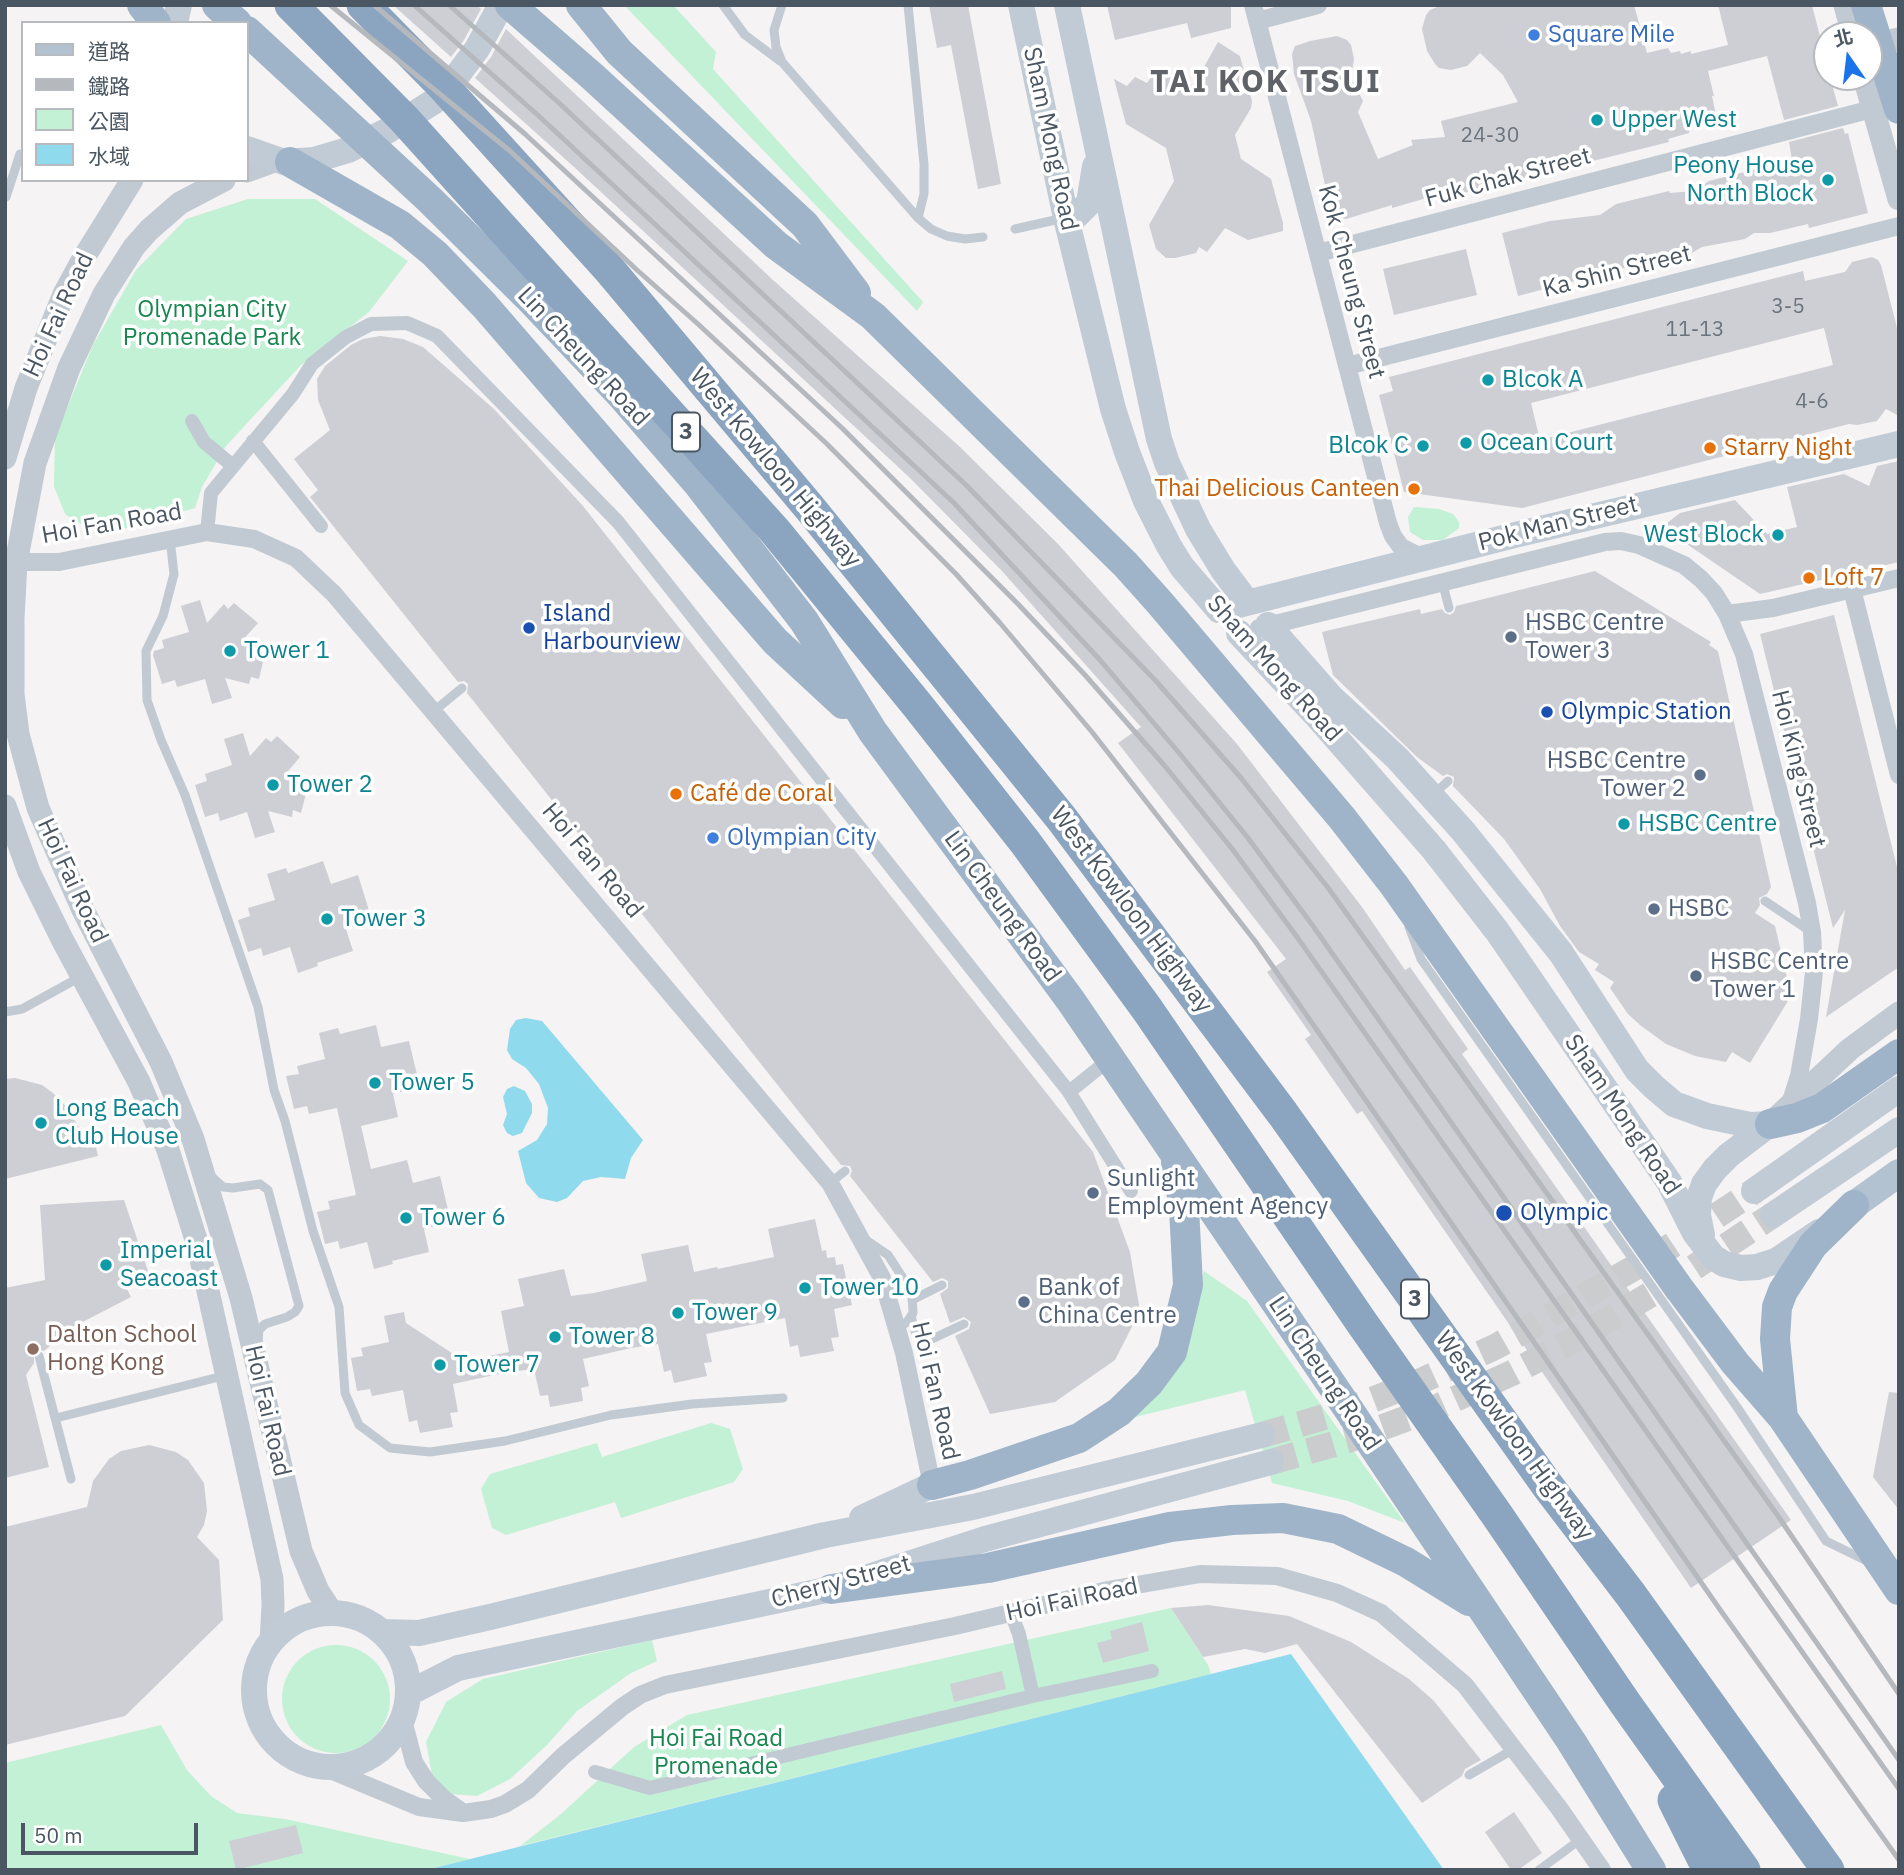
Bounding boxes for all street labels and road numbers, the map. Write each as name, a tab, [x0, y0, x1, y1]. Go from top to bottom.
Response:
street label: Sham Mong Road	[1016, 45, 1084, 233]
street label: Fuk Chak Street	[1422, 142, 1594, 214]
street label: Kok Cheung Street	[1311, 182, 1391, 382]
street label: Ka Shin Street	[1540, 240, 1694, 304]
street label: Hoi Fai Road	[18, 248, 100, 382]
street label: Lin Cheung Road	[511, 281, 655, 433]
street label: West Kowloon Highway	[683, 363, 867, 573]
road number: 3	[672, 412, 700, 452]
street label: Pok Man Street	[1475, 490, 1641, 558]
street label: Hoi Fan Road	[40, 498, 184, 550]
street label: Sham Mong Road	[1201, 590, 1347, 748]
street label: Hoi King Street	[1765, 687, 1831, 851]
street label: Hoi Fan Road	[535, 797, 649, 925]
street label: West Kowloon Highway	[1044, 801, 1218, 1019]
street label: Hoi Fai Road	[31, 814, 113, 948]
street label: Lin Cheung Road	[938, 826, 1066, 988]
street label: Sham Mong Road	[1558, 1029, 1686, 1201]
road number: 3	[1401, 1280, 1429, 1318]
street label: Lin Cheung Road	[1262, 1291, 1386, 1457]
street label: Hoi Fan Road	[905, 1319, 965, 1463]
street label: West Kowloon Highway	[1429, 1326, 1599, 1546]
street label: Hoi Fai Road	[238, 1342, 296, 1480]
street label: Cherry Street	[768, 1550, 914, 1614]
street label: Hoi Fai Road	[1003, 1572, 1141, 1628]

